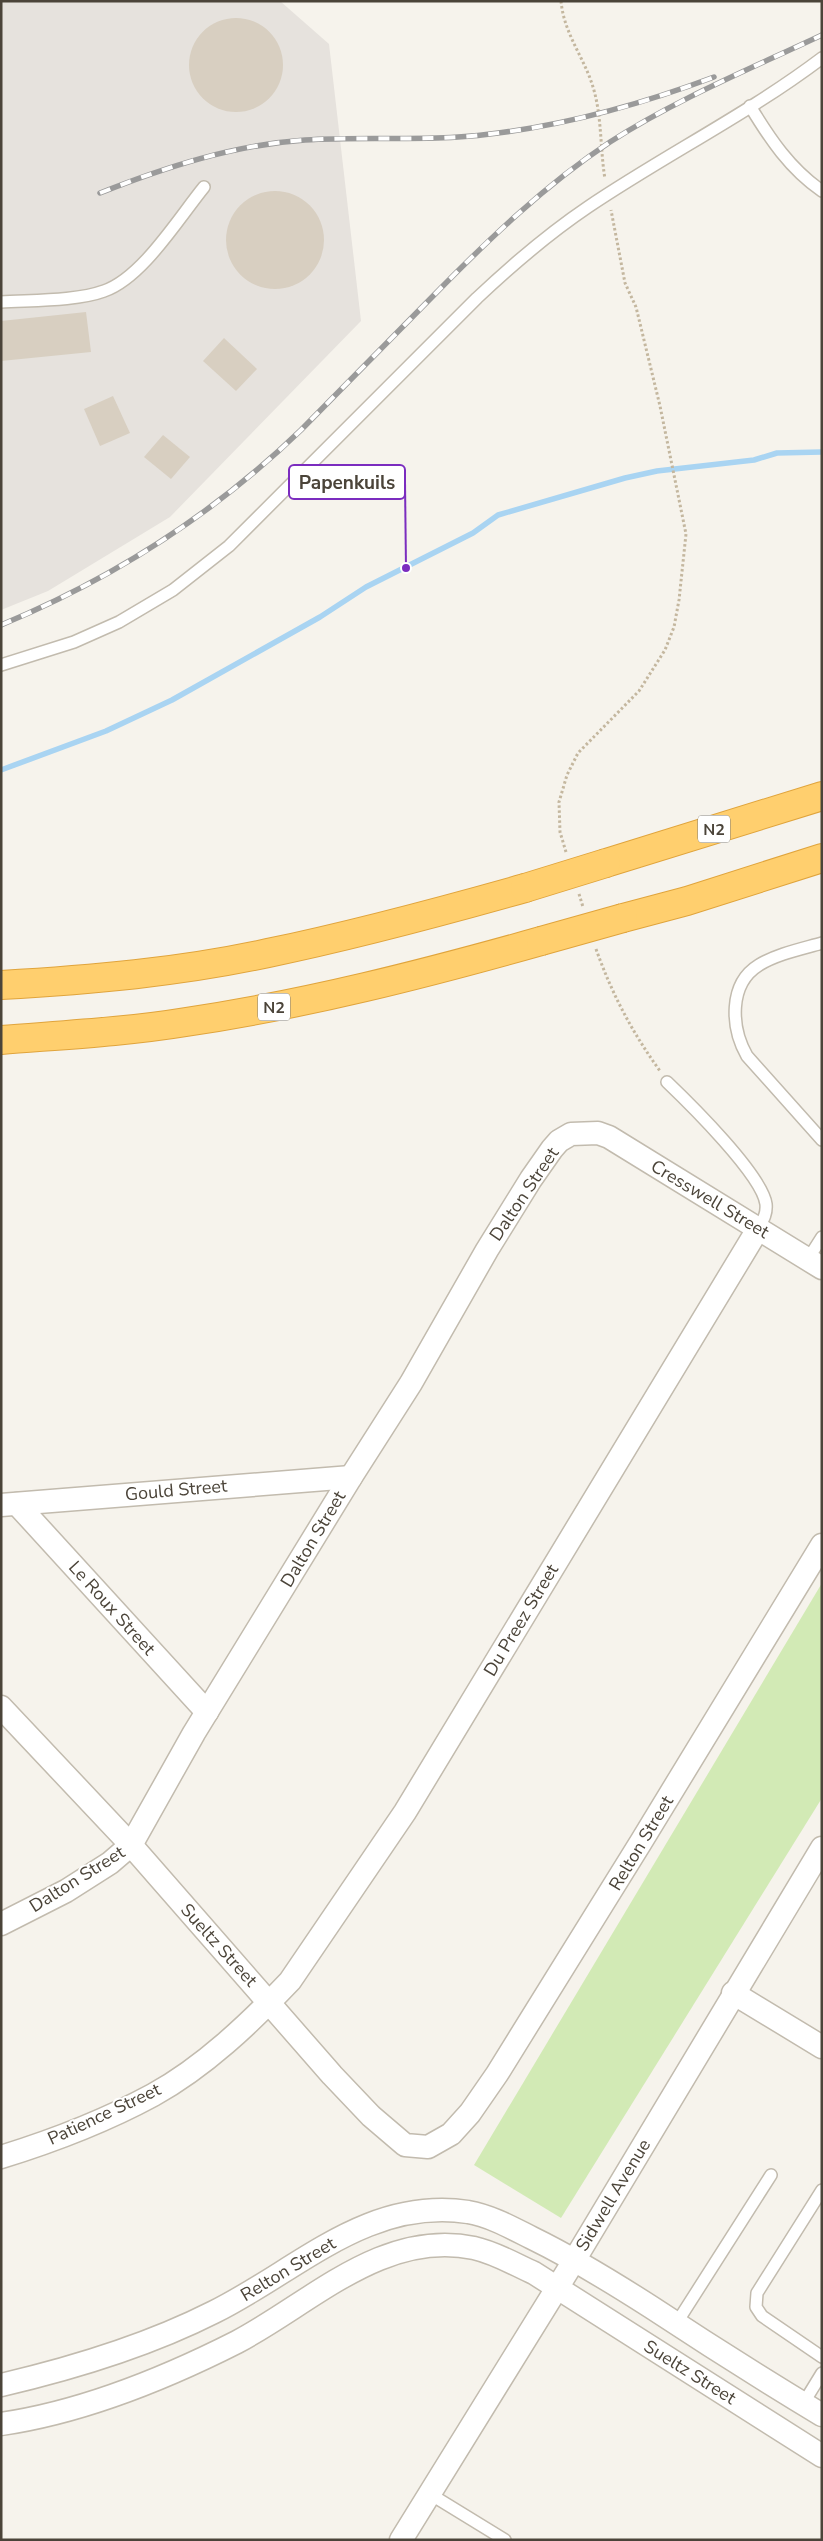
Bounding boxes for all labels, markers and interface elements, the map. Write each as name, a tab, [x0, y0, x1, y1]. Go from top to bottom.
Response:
callout: Papenkuils	[289, 465, 405, 499]
text: Papenkuils	[299, 470, 395, 496]
road number: N2	[698, 816, 730, 842]
road number: N2	[258, 994, 290, 1020]
street label: Dalton Street	[484, 1142, 565, 1246]
street label: Cresswell Street	[646, 1154, 774, 1244]
street label: Gould Street	[124, 1474, 229, 1506]
street label: Dalton Street	[275, 1486, 352, 1592]
street label: Le Roux Street	[63, 1556, 161, 1661]
street label: Du Preez Street	[478, 1559, 564, 1681]
street label: Relton Street	[603, 1790, 679, 1895]
street label: Dalton Street	[25, 1840, 130, 1918]
street label: Sueltz Street	[175, 1898, 263, 1992]
street label: Patience Street	[44, 2077, 165, 2151]
street label: Sidwell Avenue	[570, 2134, 656, 2256]
street label: Relton Street	[236, 2231, 341, 2307]
street label: Sueltz Street	[639, 2334, 741, 2410]

